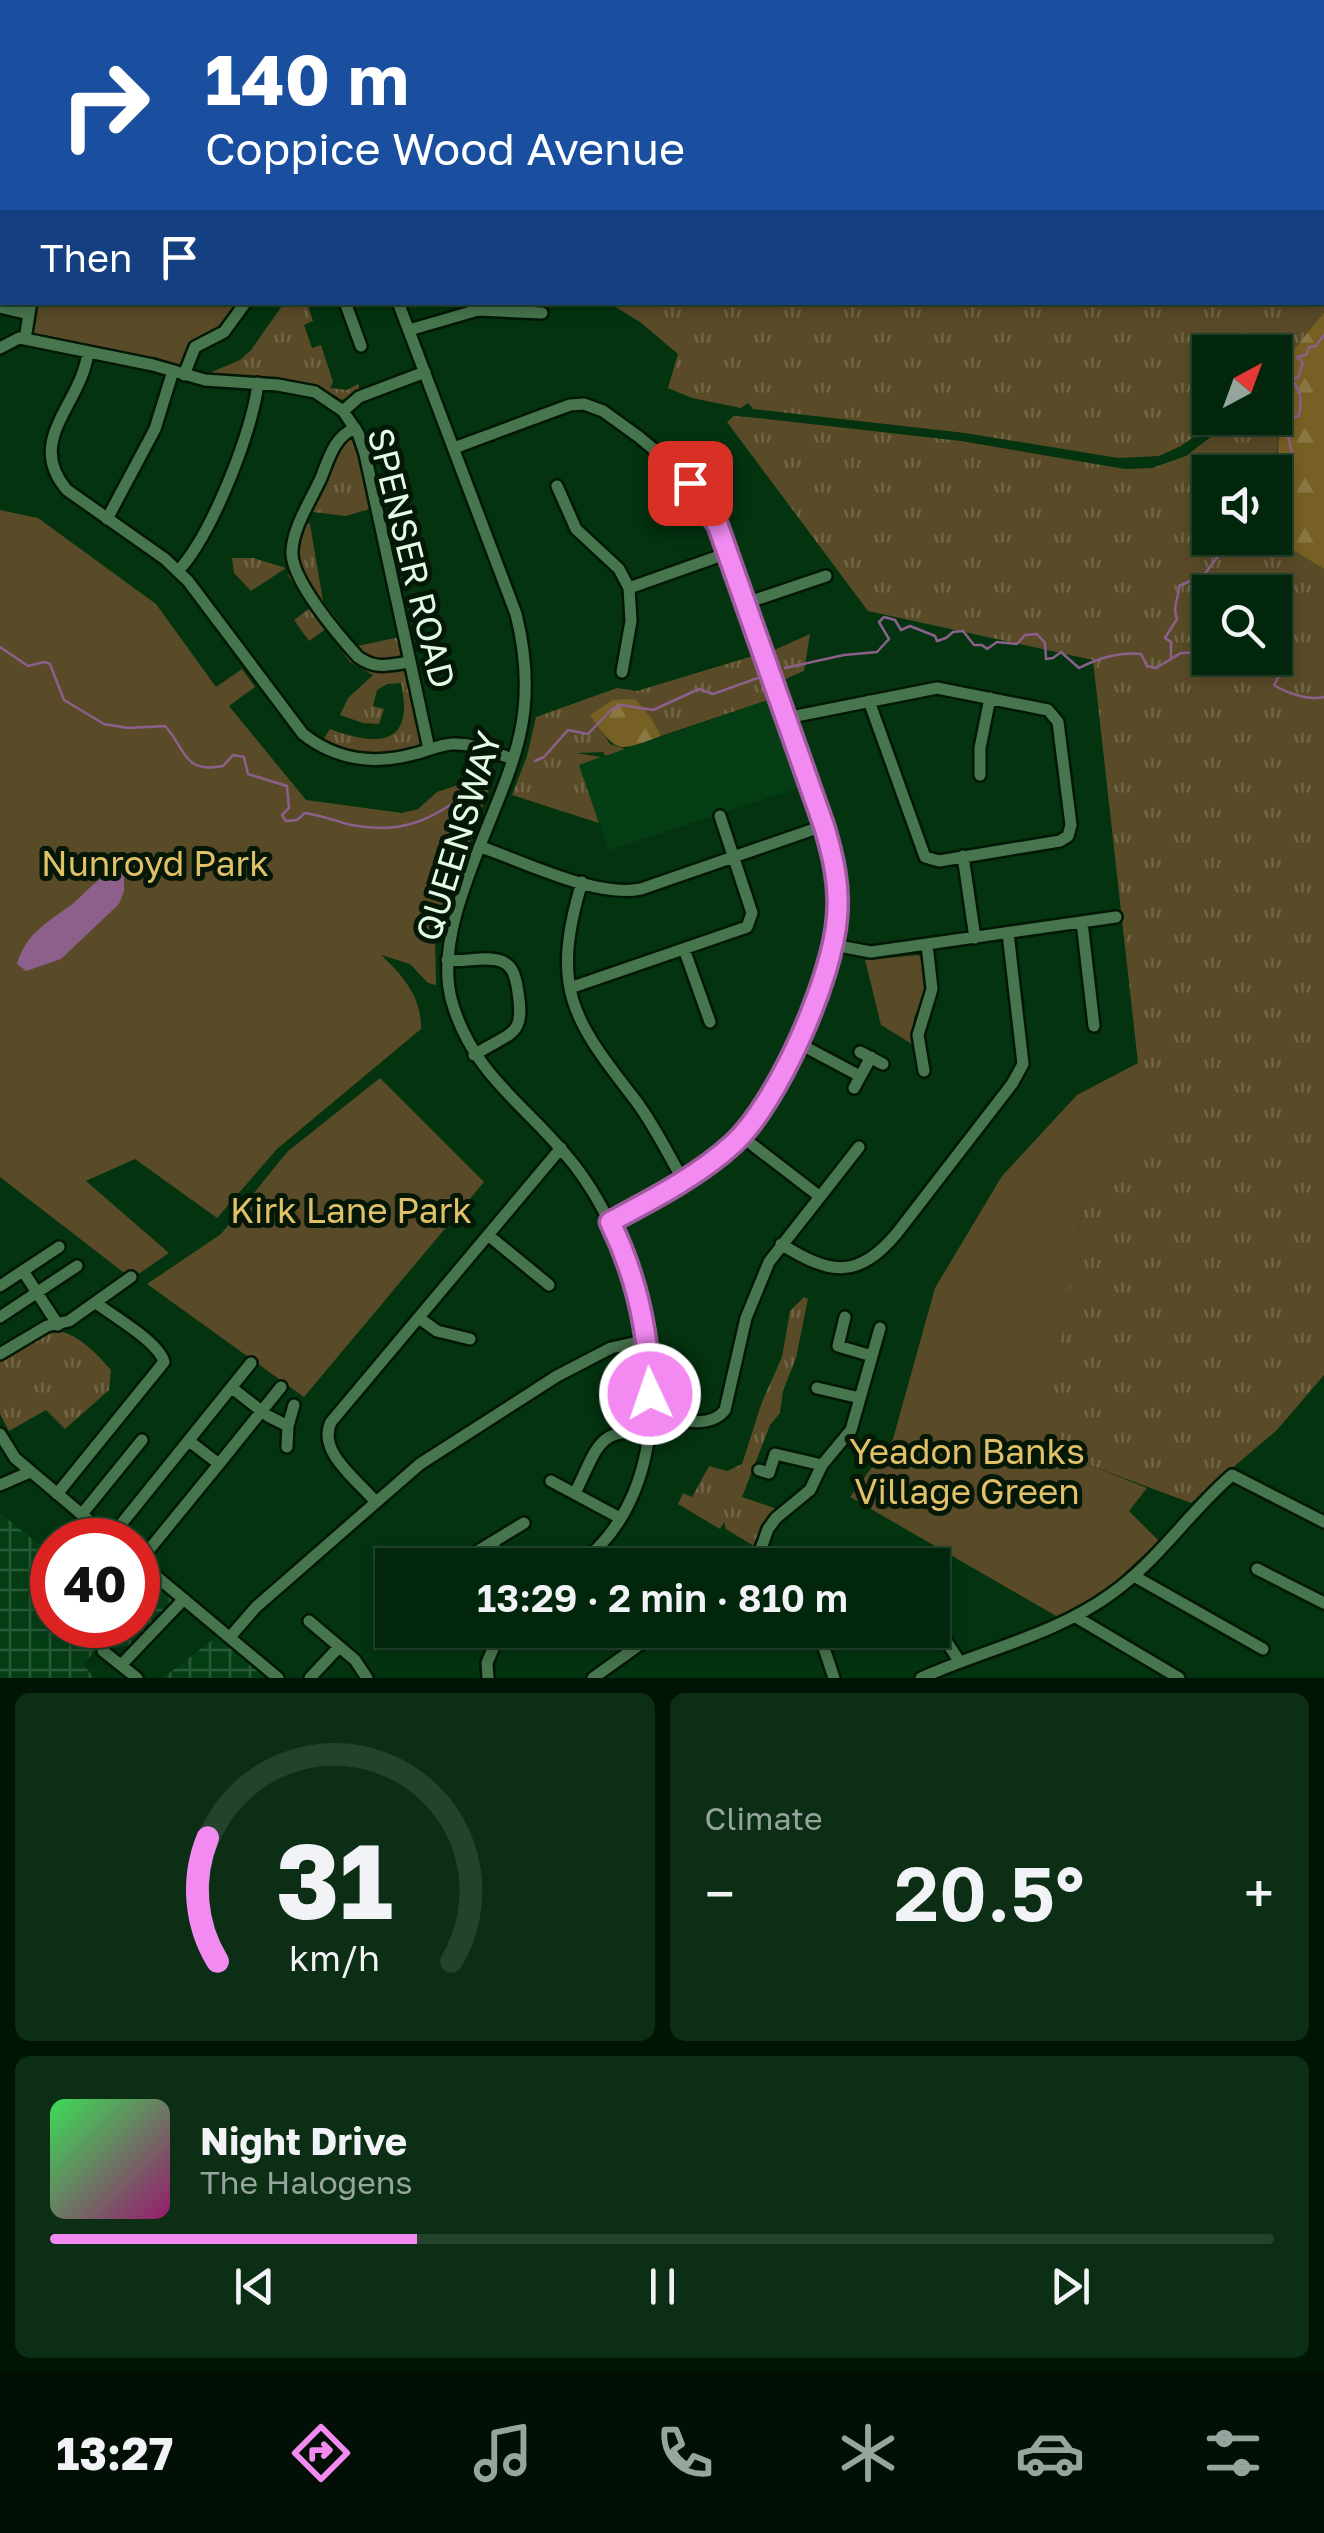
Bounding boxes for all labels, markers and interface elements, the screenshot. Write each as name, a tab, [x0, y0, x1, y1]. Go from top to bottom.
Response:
text: 140 m	[205, 36, 409, 120]
icon: right	[40, 40, 170, 170]
text: Coppice Wood Avenue	[205, 121, 685, 175]
icon: arrive	[152, 230, 207, 285]
text: Then	[40, 235, 132, 280]
north arrow	[1192, 335, 1292, 435]
map controls	[1192, 335, 1292, 675]
street label: SPENSER ROAD	[359, 424, 465, 692]
pin	[648, 441, 733, 526]
button: sound	[1192, 455, 1292, 555]
icon: arrive	[663, 456, 718, 511]
button: search	[1192, 575, 1292, 675]
street label: QUEENSWAY	[406, 726, 510, 946]
park label: Nunroyd Park	[41, 842, 269, 884]
park label: Kirk Lane Park	[230, 1189, 472, 1231]
position arrow	[598, 1342, 702, 1446]
park label: Yeadon Banks Village Green	[849, 1430, 1085, 1512]
speed limit sign: 40	[30, 1518, 160, 1648]
text: 13:29 · 2 min · 810 m	[477, 1575, 848, 1620]
text: Climate	[705, 1799, 823, 1837]
text: 31	[276, 1817, 393, 1942]
text: 20.5°	[894, 1847, 1084, 1938]
text: −	[705, 1860, 735, 1926]
text: +	[1244, 1860, 1274, 1926]
text: km/h	[289, 1936, 380, 1979]
text: Night Drive	[200, 2118, 407, 2163]
text: The Halogens	[200, 2163, 412, 2201]
icon: previous	[227, 2259, 282, 2314]
icon: pause	[635, 2259, 690, 2314]
icon: next	[1043, 2259, 1098, 2314]
icon: directions	[286, 2418, 356, 2488]
icon: music	[468, 2418, 538, 2488]
icon: phone	[650, 2418, 720, 2488]
icon: climate	[833, 2418, 903, 2488]
icon: car	[1015, 2418, 1085, 2488]
icon: filters	[1198, 2418, 1268, 2488]
text: 13:27	[56, 2426, 173, 2480]

